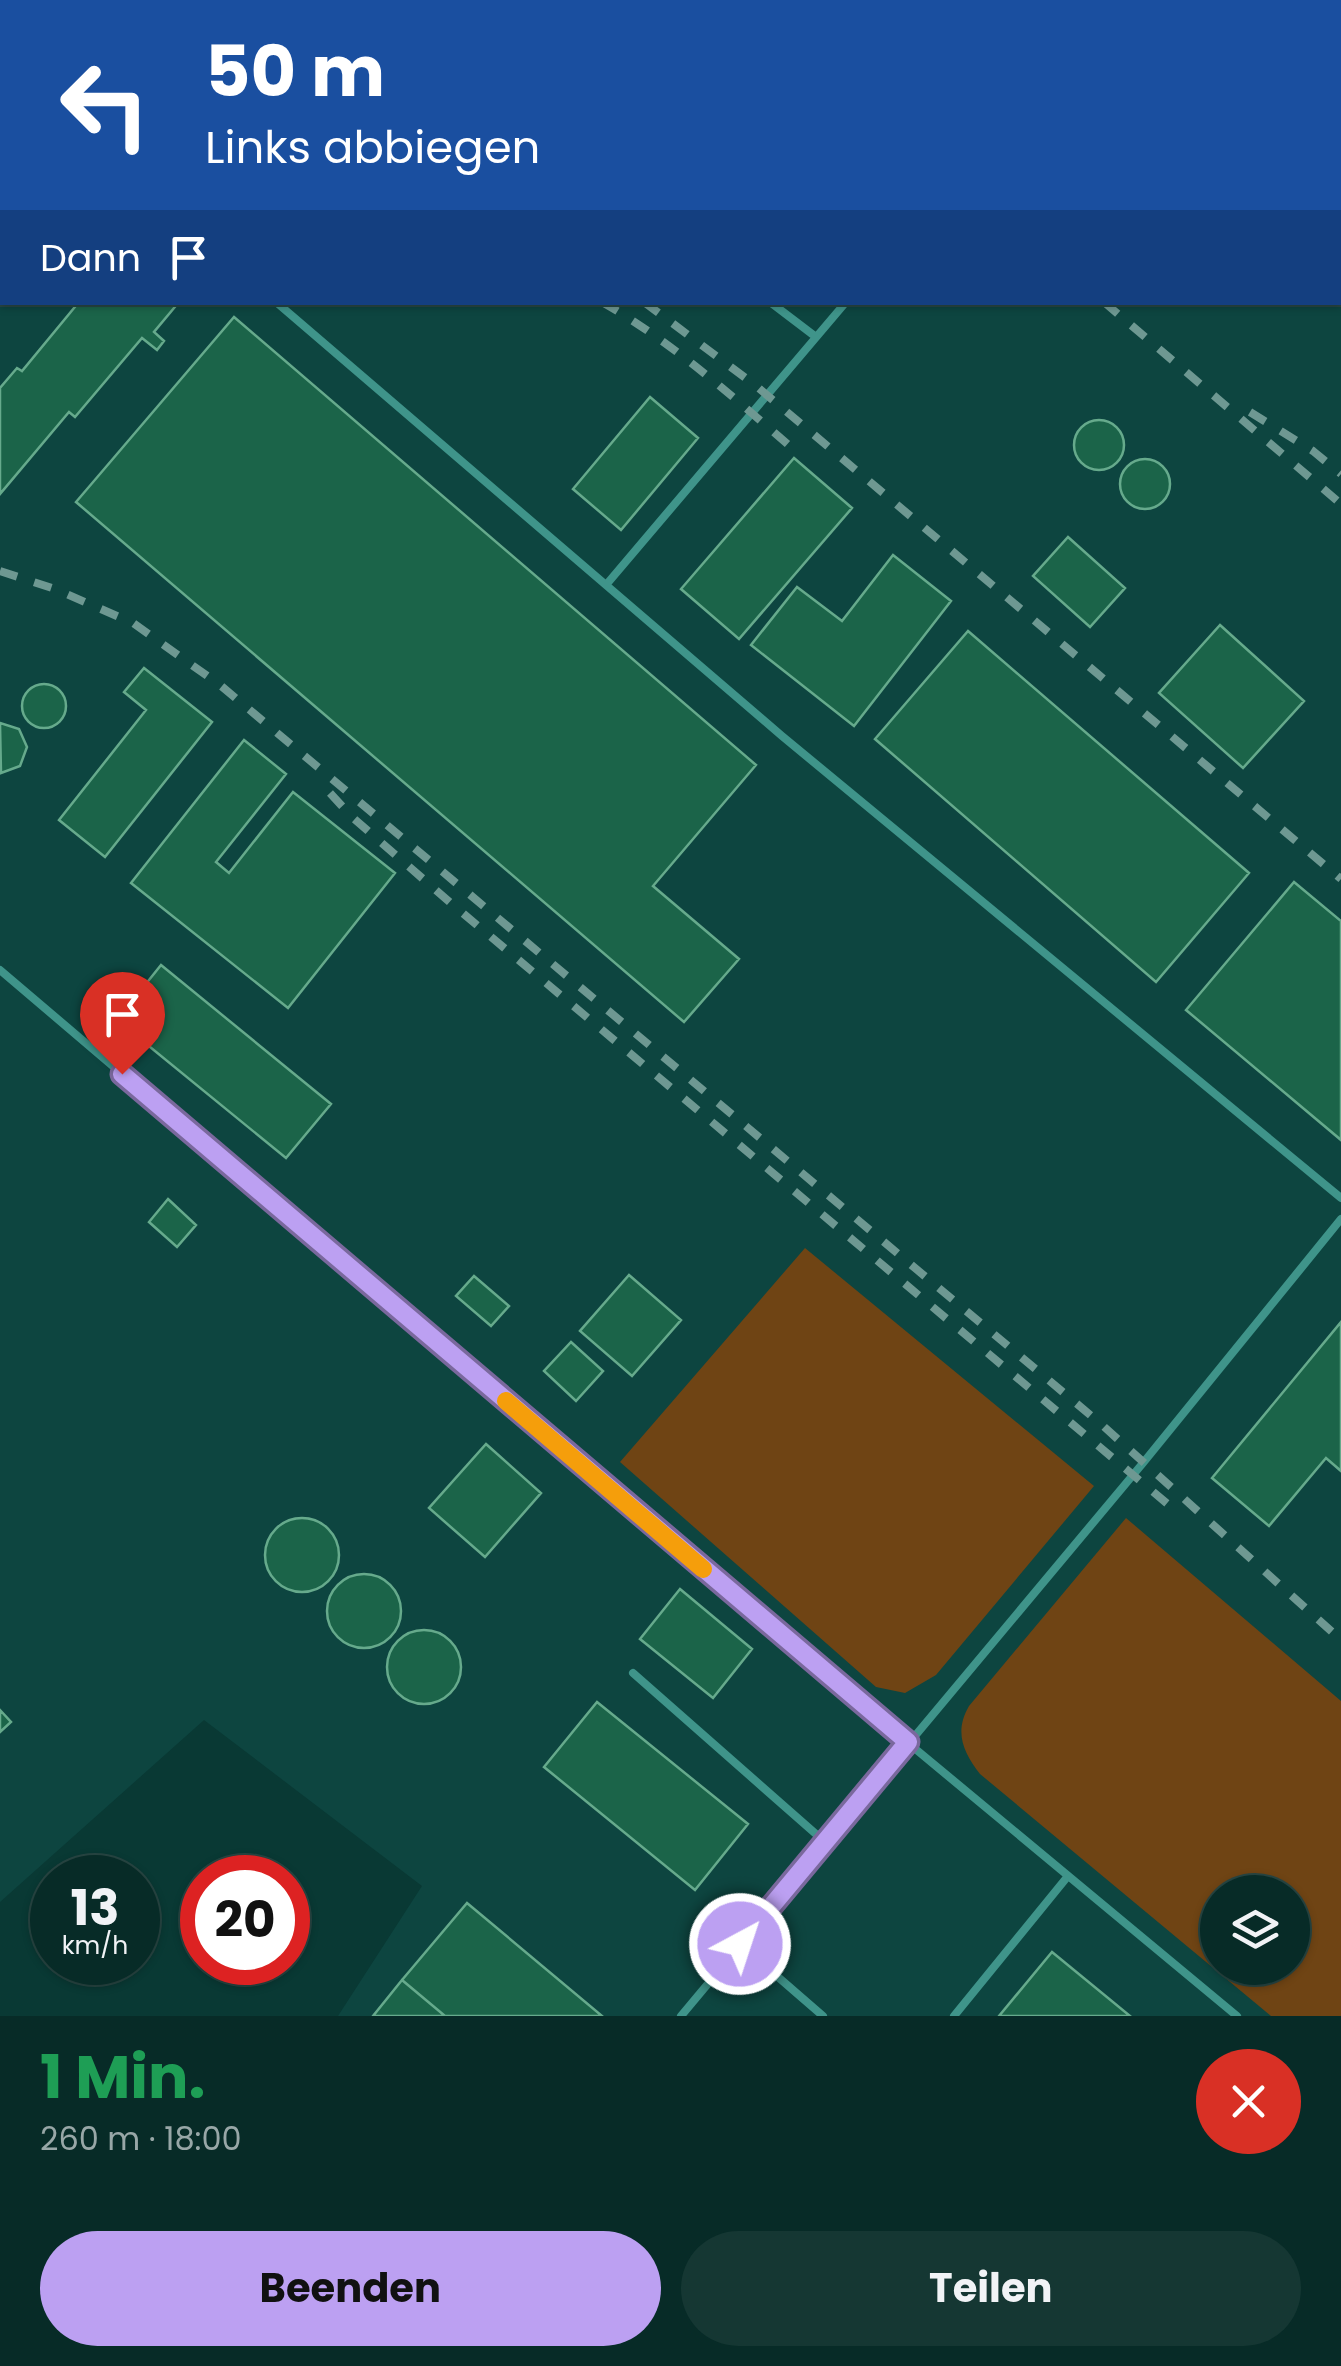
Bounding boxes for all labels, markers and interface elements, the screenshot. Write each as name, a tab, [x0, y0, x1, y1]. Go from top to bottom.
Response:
text: 50 m	[205, 22, 385, 121]
icon: left	[40, 40, 170, 170]
text: Links abbiegen	[205, 116, 540, 179]
icon: arrive	[161, 230, 216, 285]
text: Dann	[40, 231, 141, 284]
pin	[80, 972, 165, 1075]
icon: arrive	[95, 987, 150, 1042]
speed limit sign: 20	[180, 1855, 310, 1985]
text: 13	[70, 1872, 120, 1943]
map controls	[1200, 1875, 1310, 1985]
button: layers	[1200, 1875, 1310, 1985]
position arrow	[688, 1892, 792, 1996]
text: km/h	[62, 1928, 128, 1963]
text: 1 Min.	[40, 2035, 205, 2119]
button: close	[1196, 2049, 1301, 2154]
text: 260 m · 18:00	[40, 2116, 242, 2161]
button: Beenden	[40, 2231, 661, 2346]
button: Teilen	[681, 2231, 1301, 2346]

